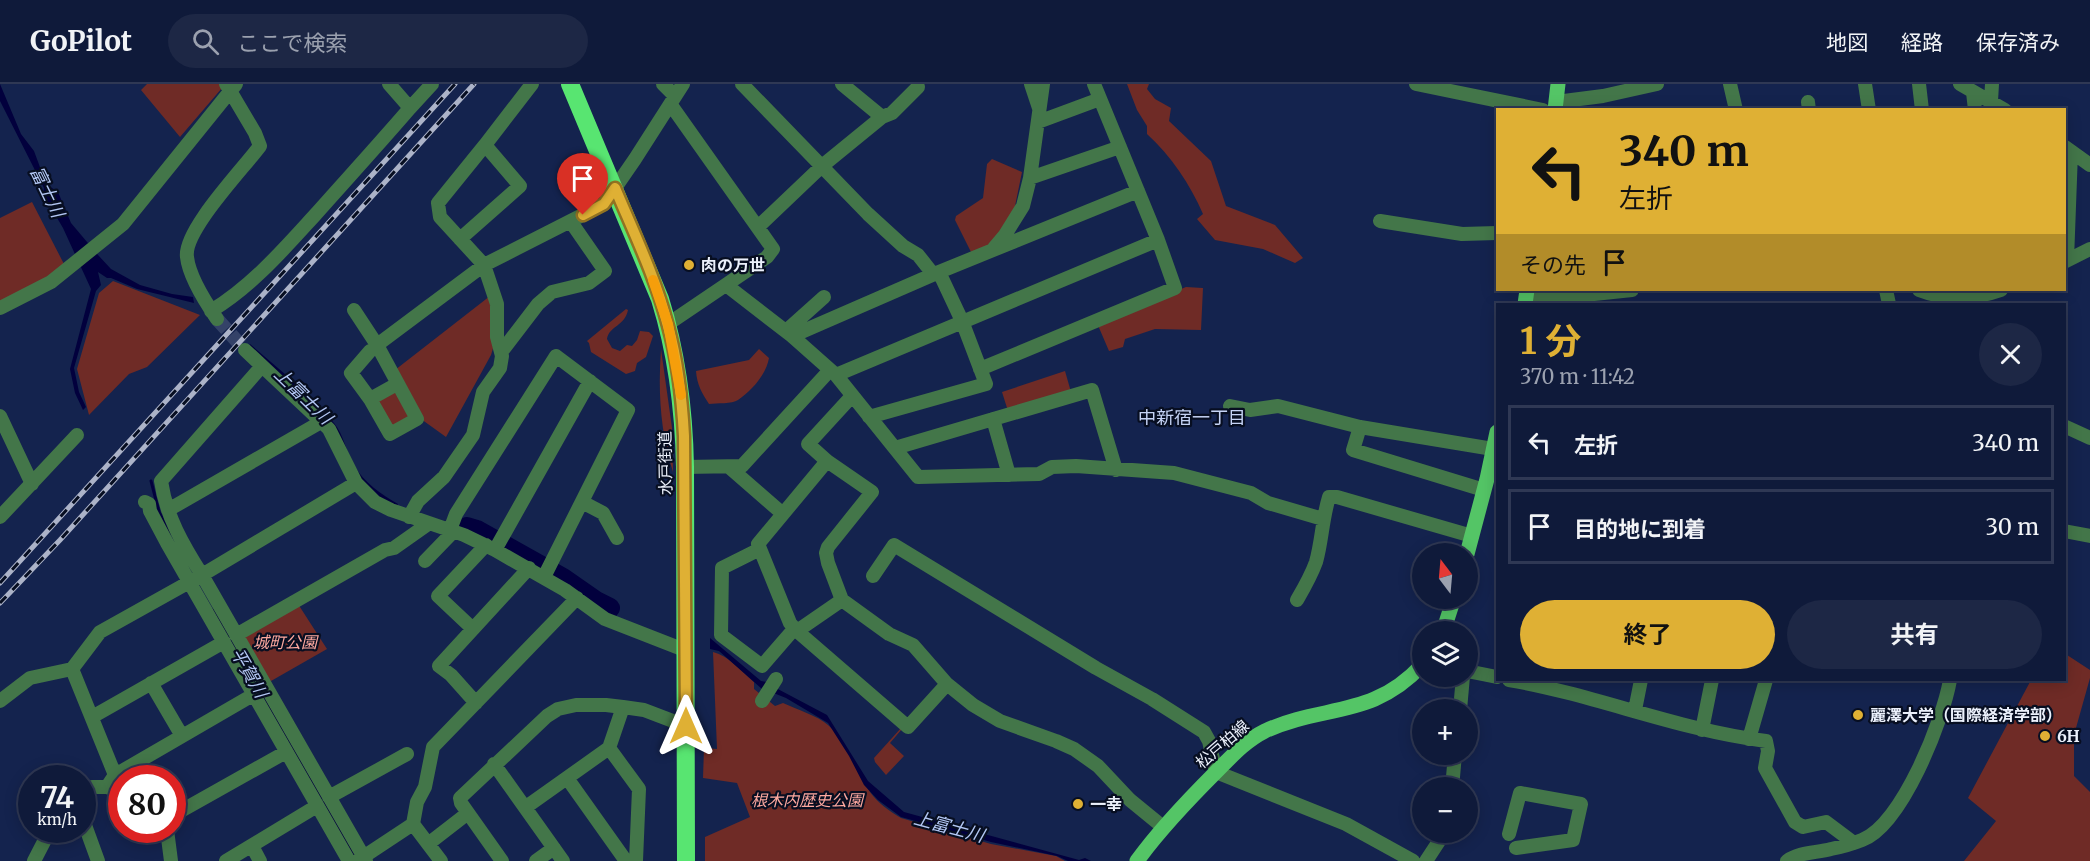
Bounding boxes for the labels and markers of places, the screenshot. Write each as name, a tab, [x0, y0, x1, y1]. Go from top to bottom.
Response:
pin	[557, 153, 608, 215]
place label: 肉の万世	[701, 255, 765, 275]
marker: 肉の万世	[682, 258, 696, 272]
place label: 麗澤大学（国際経済学部）	[1870, 705, 2062, 725]
marker: 麗澤大学（国際経済学部）	[1851, 708, 1865, 722]
place label: 6H	[2057, 726, 2080, 746]
marker: 6H	[2038, 729, 2052, 743]
place label: 一幸	[1090, 794, 1122, 814]
marker: 一幸	[1071, 797, 1085, 811]

